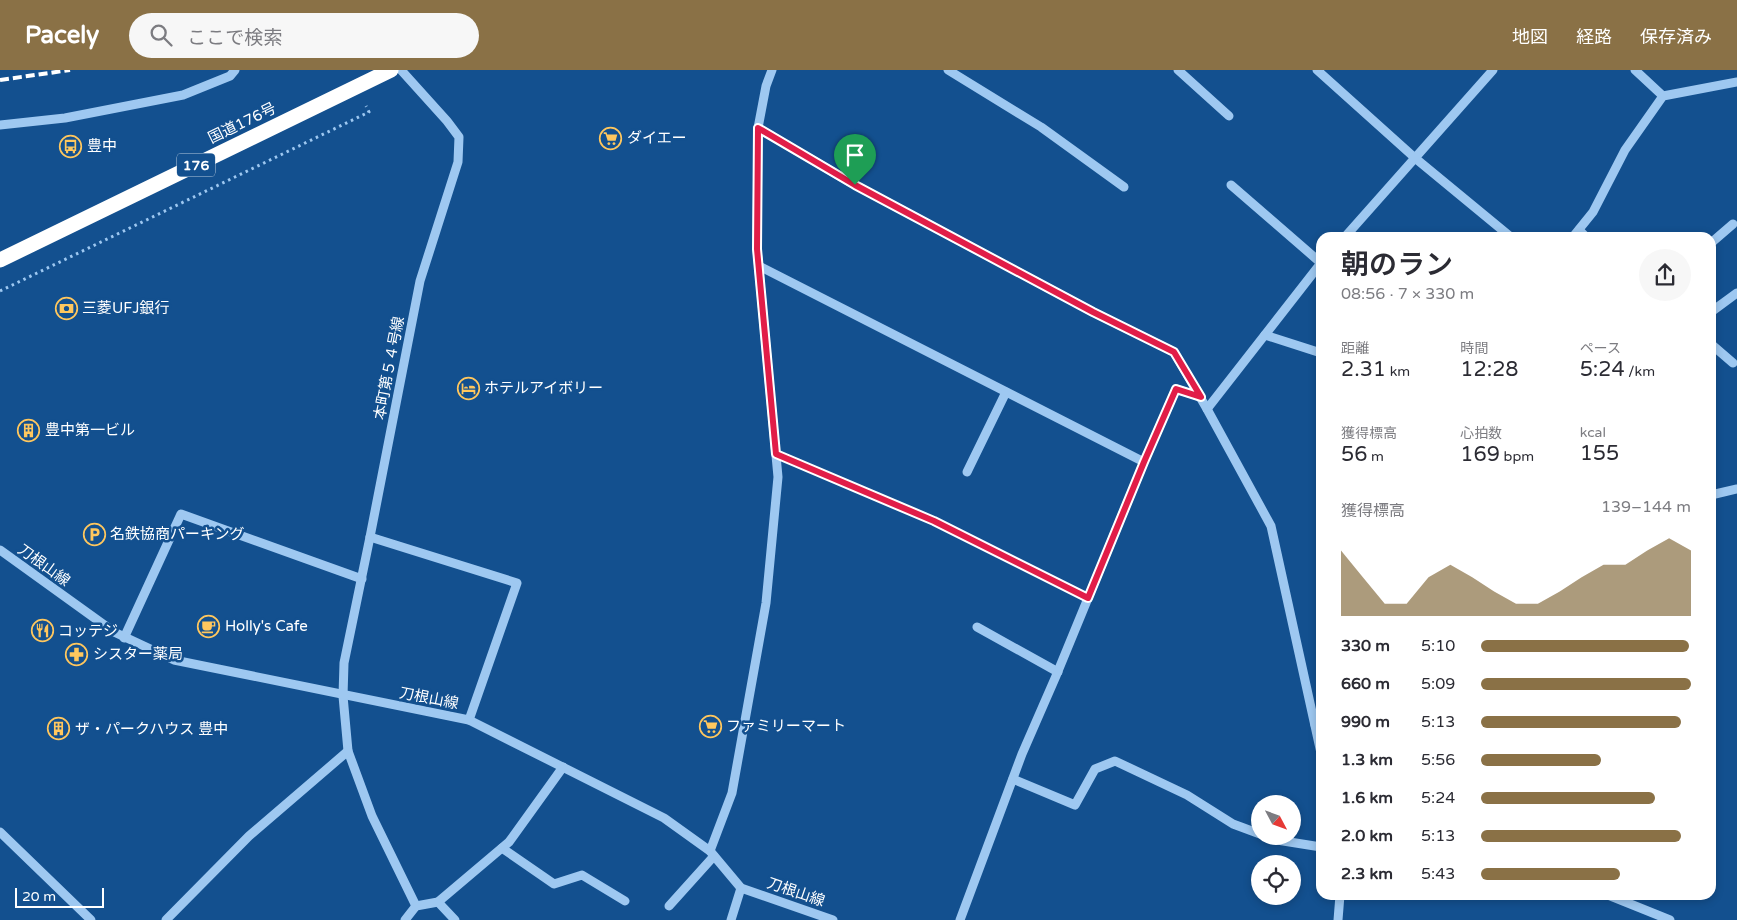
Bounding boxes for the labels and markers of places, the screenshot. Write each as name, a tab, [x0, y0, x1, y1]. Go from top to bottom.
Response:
supermarket icon: ダイエー	[599, 126, 623, 150]
place label: ダイエー	[627, 129, 687, 147]
bus stop icon: 豊中	[59, 134, 83, 158]
pin	[834, 134, 876, 185]
place label: 豊中	[87, 137, 117, 155]
bank icon: 三菱UFJ銀行	[54, 296, 78, 320]
place label: 三菱UFJ銀行	[82, 299, 169, 317]
hotel icon: ホテルアイボリー	[456, 376, 480, 400]
place label: ホテルアイボリー	[484, 379, 603, 397]
building icon: 豊中第一ビル	[17, 418, 41, 442]
place label: 豊中第一ビル	[45, 421, 135, 439]
parking icon: 名鉄協商パーキング	[82, 522, 106, 546]
place label: 名鉄協商パーキング	[110, 525, 245, 543]
cafe icon: Holly's Cafe	[197, 614, 221, 638]
place label: Holly's Cafe	[225, 617, 308, 635]
restaurant icon: コッテジ	[30, 619, 54, 643]
place label: コッテジ	[58, 622, 118, 640]
pharmacy icon: シスター薬局	[65, 642, 89, 666]
place label: シスター薬局	[93, 645, 183, 663]
supermarket icon: ファミリーマート	[698, 714, 722, 738]
building icon: ザ・パークハウス 豊中	[47, 717, 71, 741]
place label: ファミリーマート	[726, 717, 846, 735]
place label: ザ・パークハウス 豊中	[75, 720, 228, 738]

